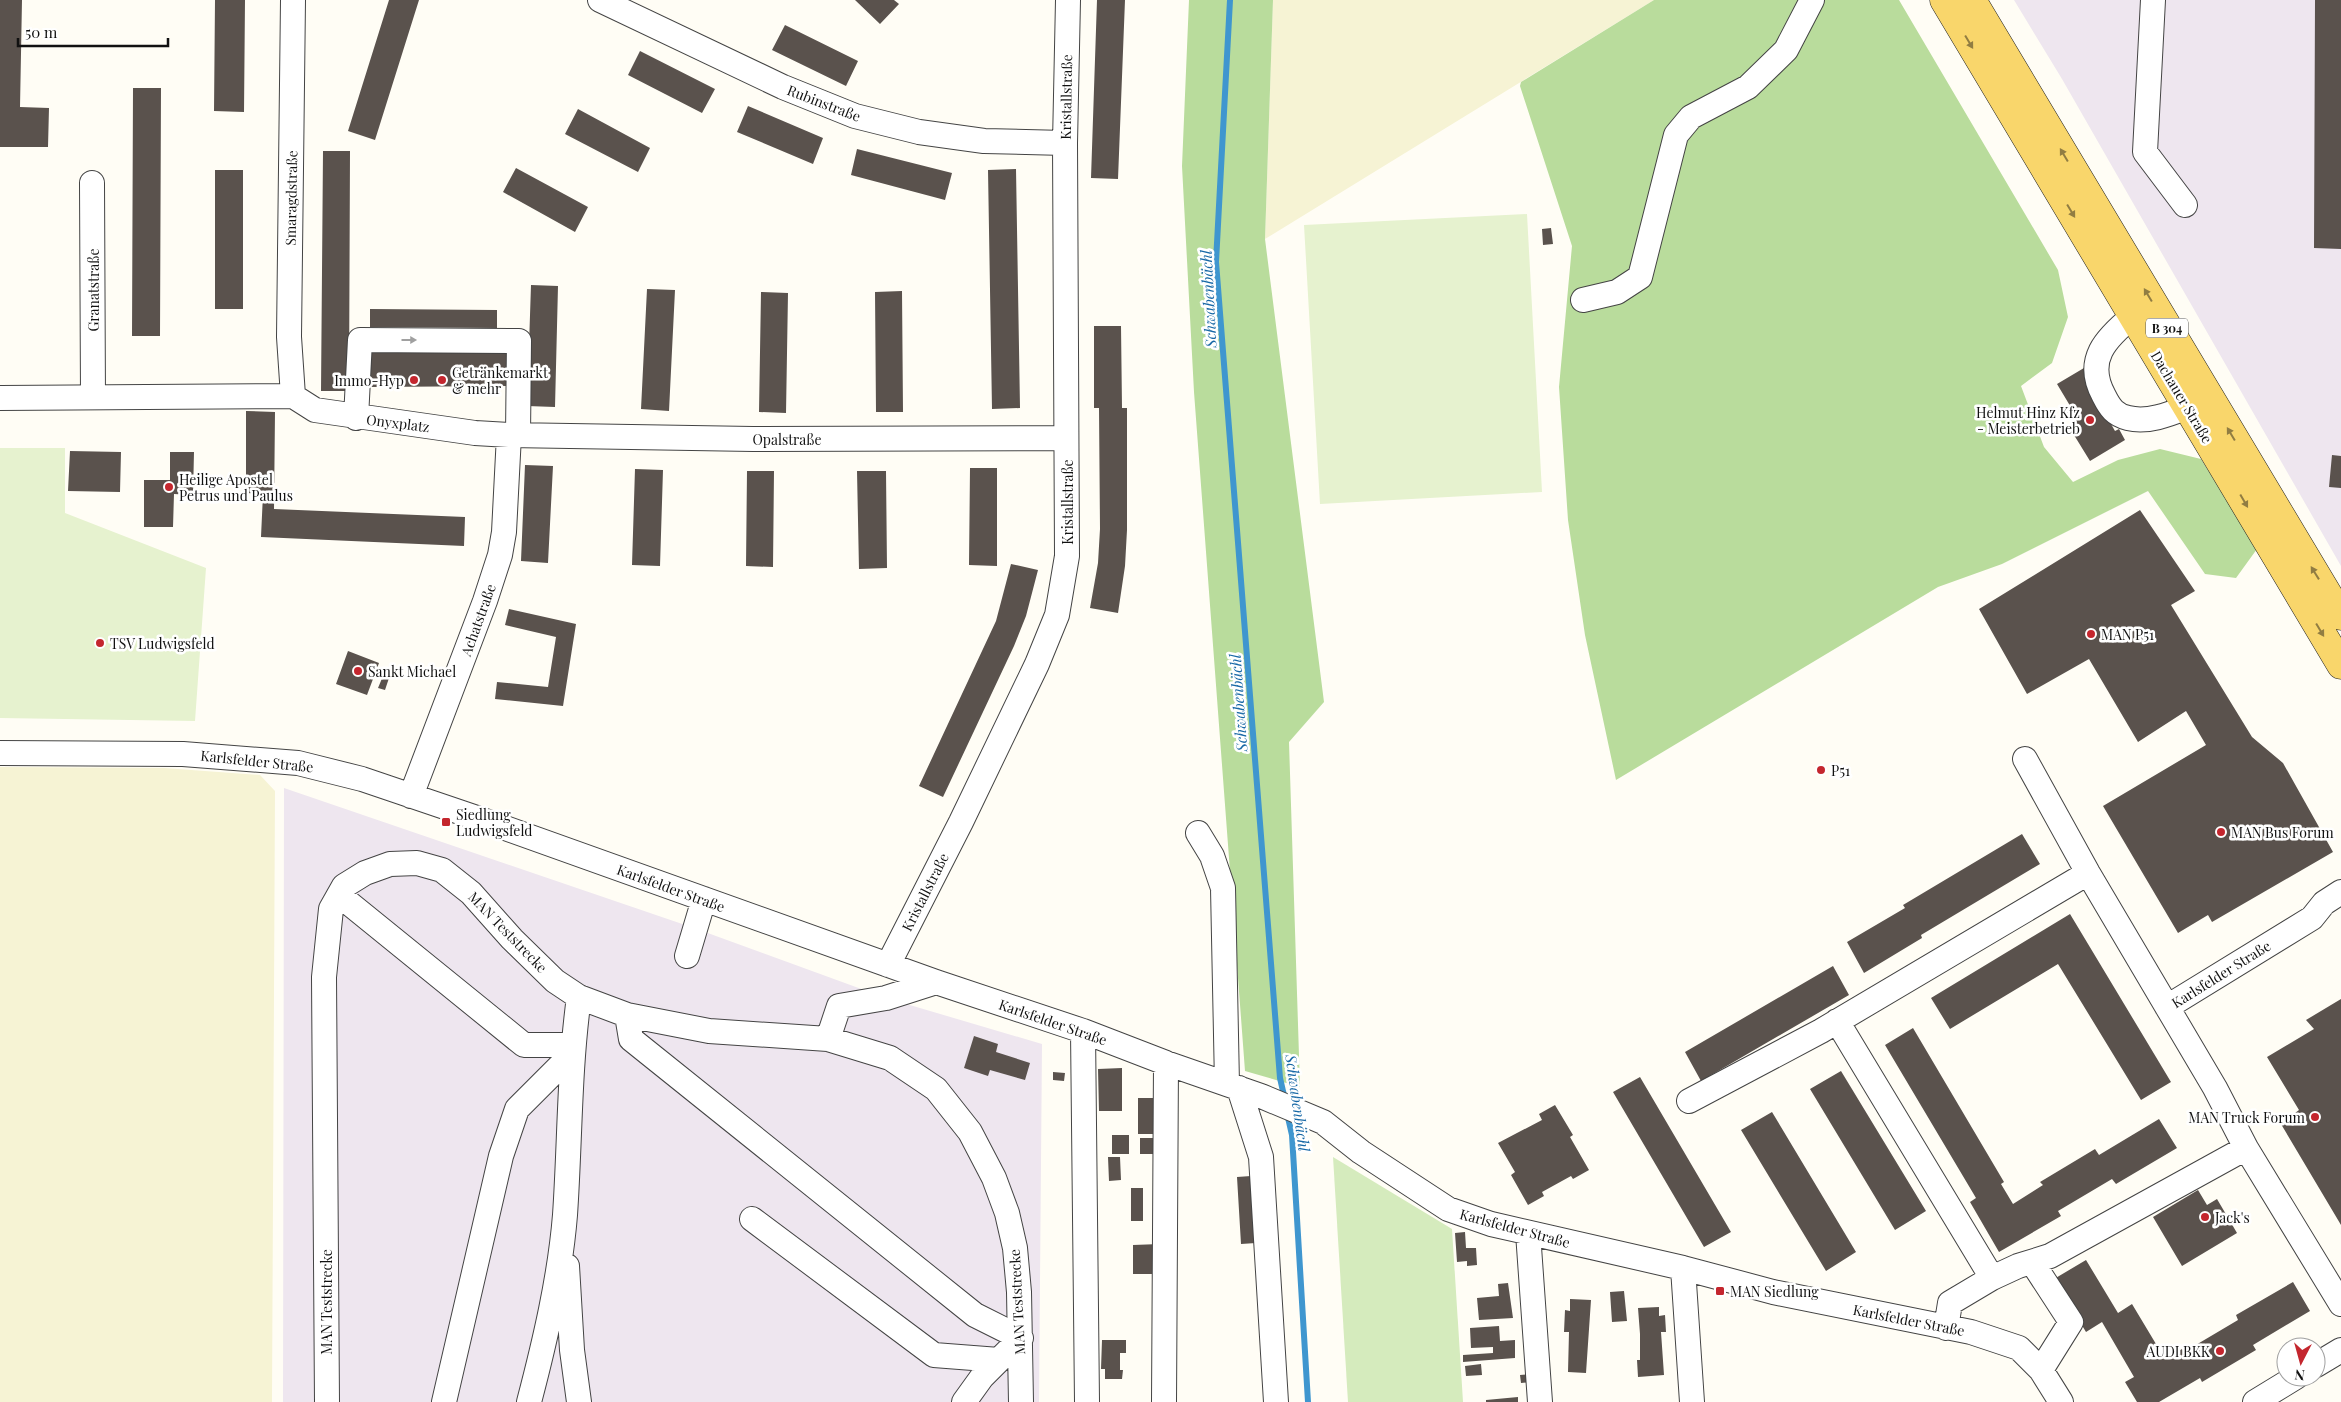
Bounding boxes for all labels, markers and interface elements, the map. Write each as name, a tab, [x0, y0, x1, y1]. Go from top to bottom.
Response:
scale bar	[18, 15, 168, 47]
text: 50 m	[25, 22, 58, 42]
one-way arrow	[1965, 35, 1974, 48]
street label: Kristallstraße	[1056, 54, 1076, 140]
street label: Rubinstraße	[785, 80, 863, 126]
one-way arrow	[2060, 149, 2069, 162]
street label: Smaragdstraße	[281, 150, 301, 246]
one-way arrow	[2066, 205, 2075, 218]
street label: Granatstraße	[84, 248, 103, 332]
water label: Schwabenbächl	[1195, 249, 1221, 349]
one-way arrow	[2143, 288, 2152, 301]
road number: B 304	[2146, 318, 2188, 338]
one-way arrow	[401, 337, 417, 345]
street label: Dachauer Straße	[2147, 347, 2217, 447]
place label: Getränkemarkt & mehr	[452, 363, 549, 398]
place label: Immo-Hyp	[334, 371, 404, 390]
marker: Immo-Hyp	[408, 374, 420, 386]
marker: Getränkemarkt & mehr	[436, 374, 448, 386]
place label: Helmut Hinz Kfz - Meisterbetrieb	[1976, 403, 2080, 438]
street label: Onyxplatz	[365, 410, 431, 436]
marker: Helmut Hinz Kfz - Meisterbetrieb	[2084, 414, 2096, 426]
one-way arrow	[2226, 428, 2235, 441]
street label: Opalstraße	[752, 430, 822, 449]
street label: Kristallstraße	[1058, 459, 1077, 545]
place label: Heilige Apostel Petrus und Paulus	[179, 470, 293, 505]
marker: Heilige Apostel Petrus und Paulus	[163, 481, 175, 493]
one-way arrow	[2239, 495, 2248, 508]
one-way arrow	[2310, 567, 2319, 580]
street label: Achatstraße	[456, 581, 500, 660]
one-way arrow	[2315, 623, 2324, 636]
place label: MAN P51	[2101, 625, 2154, 644]
marker: MAN P51	[2085, 628, 2097, 640]
place label: TSV Ludwigsfeld	[110, 634, 215, 653]
marker: TSV Ludwigsfeld	[94, 637, 106, 649]
water label: Schwabenbächl	[1225, 653, 1251, 753]
place label: Sankt Michael	[368, 662, 456, 681]
marker: Sankt Michael	[352, 665, 364, 677]
street label: Karlsfelder Straße	[200, 746, 314, 776]
place label: P51	[1831, 761, 1850, 780]
marker: P51	[1815, 764, 1827, 776]
place label: Siedlung Ludwigsfeld	[456, 805, 532, 840]
marker: Siedlung Ludwigsfeld	[440, 816, 452, 828]
place label: MAN Bus Forum	[2231, 823, 2334, 842]
marker: MAN Bus Forum	[2215, 826, 2227, 838]
street label: Kristallstraße	[897, 850, 953, 934]
street label: Karlsfelder Straße	[614, 860, 728, 916]
street label: MAN Teststrecke	[464, 887, 552, 977]
street label: Karlsfelder Straße	[2168, 936, 2274, 1012]
street label: Karlsfelder Straße	[996, 995, 1110, 1049]
water label: Schwabenbächl	[1281, 1052, 1315, 1154]
place label: MAN Truck Forum	[2188, 1108, 2306, 1127]
marker: MAN Truck Forum	[2309, 1111, 2321, 1123]
street label: Karlsfelder Straße	[1458, 1204, 1572, 1252]
place label: Jack's	[2214, 1208, 2250, 1227]
marker: Jack's	[2199, 1211, 2211, 1223]
street label: MAN Teststrecke	[317, 1249, 336, 1355]
street label: MAN Teststrecke	[1005, 1249, 1029, 1355]
place label: MAN Siedlung	[1730, 1282, 1819, 1301]
marker: MAN Siedlung	[1714, 1285, 1726, 1297]
street label: Karlsfelder Straße	[1852, 1300, 1966, 1340]
north arrow	[2276, 1337, 2326, 1387]
place label: AUDI BKK	[2145, 1342, 2211, 1361]
marker: AUDI BKK	[2214, 1345, 2226, 1357]
text: N	[2294, 1365, 2306, 1385]

